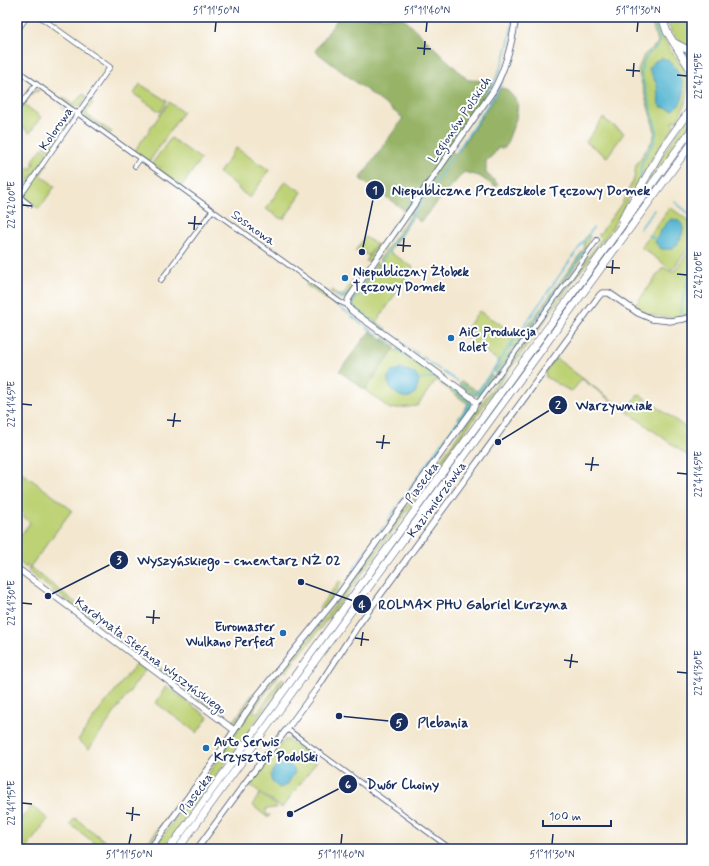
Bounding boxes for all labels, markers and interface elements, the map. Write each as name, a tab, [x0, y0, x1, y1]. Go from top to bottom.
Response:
text: 51°11'50"N	[193, 4, 240, 18]
text: 51°11'40"N	[404, 4, 451, 18]
text: 51°11'30"N	[615, 4, 661, 18]
text: 22°42'15"E	[692, 53, 706, 99]
street label: Legionów Polskich	[425, 73, 497, 168]
street label: Kolorowa	[35, 103, 77, 154]
callout: Niepubliczne Przedszkole Tęczowy Domek	[365, 177, 657, 203]
text: 22°42'00"E	[5, 181, 19, 229]
text: Niepubliczne Przedszkole Tęczowy Domek	[392, 182, 650, 200]
text: 1	[372, 183, 378, 199]
street label: Sosnowa	[228, 206, 279, 250]
text: 22°42'00"E	[692, 251, 706, 299]
place label: Niepubliczny Żłobek Tęczowy Domek	[353, 264, 470, 296]
marker: Niepubliczny Żłobek Tęczowy Domek	[340, 273, 350, 283]
place label: AiC Produkcja Rolet	[459, 324, 536, 356]
marker: AiC Produkcja Rolet	[446, 333, 456, 343]
text: 22°41'45"E	[5, 381, 19, 427]
callout: Warzywniak	[548, 392, 661, 418]
text: Warzywniak	[575, 397, 652, 415]
text: 2	[555, 398, 561, 414]
text: 22°41'45"E	[692, 451, 706, 497]
street label: Kazimierzówka	[404, 458, 471, 541]
street label: Piasecka	[402, 459, 443, 507]
callout: Wyszyńskiego - cmentarz NŻ 02	[109, 547, 349, 573]
text: Wyszyńskiego - cmentarz NŻ 02	[136, 552, 341, 572]
text: 3	[116, 553, 122, 569]
text: 22°41'30"E	[5, 580, 19, 626]
callout: ROLMAX PHU Gabriel Kurzyna	[352, 591, 574, 617]
street label: Kardynała Stefana Wyszyńskiego	[70, 594, 229, 720]
text: ROLMAX PHU Gabriel Kurzyna	[378, 596, 568, 614]
text: 4	[359, 598, 366, 614]
place label: Euromaster Wulkano Perfect	[185, 619, 276, 651]
marker: Euromaster Wulkano Perfect	[278, 628, 288, 638]
text: 22°41'30"E	[692, 650, 706, 696]
callout: Plebania	[389, 709, 476, 735]
text: Plebania	[417, 714, 469, 732]
text: 5	[395, 716, 403, 732]
place label: Auto Serwis Krzysztof Podolski	[214, 734, 318, 766]
marker: Auto Serwis Krzysztof Podolski	[201, 743, 211, 753]
street label: Piasecka	[176, 770, 217, 818]
callout: Dwór Choiny	[338, 771, 448, 797]
text: Dwór Choiny	[367, 776, 439, 794]
text: 6	[345, 777, 351, 793]
text: 22°41'15"E	[5, 780, 19, 826]
scale bar	[543, 802, 611, 828]
text: 100 m	[549, 809, 581, 825]
text: 51°11'50"N	[106, 848, 153, 862]
text: 51°11'40"N	[318, 848, 365, 862]
text: 51°11'30"N	[529, 848, 575, 862]

